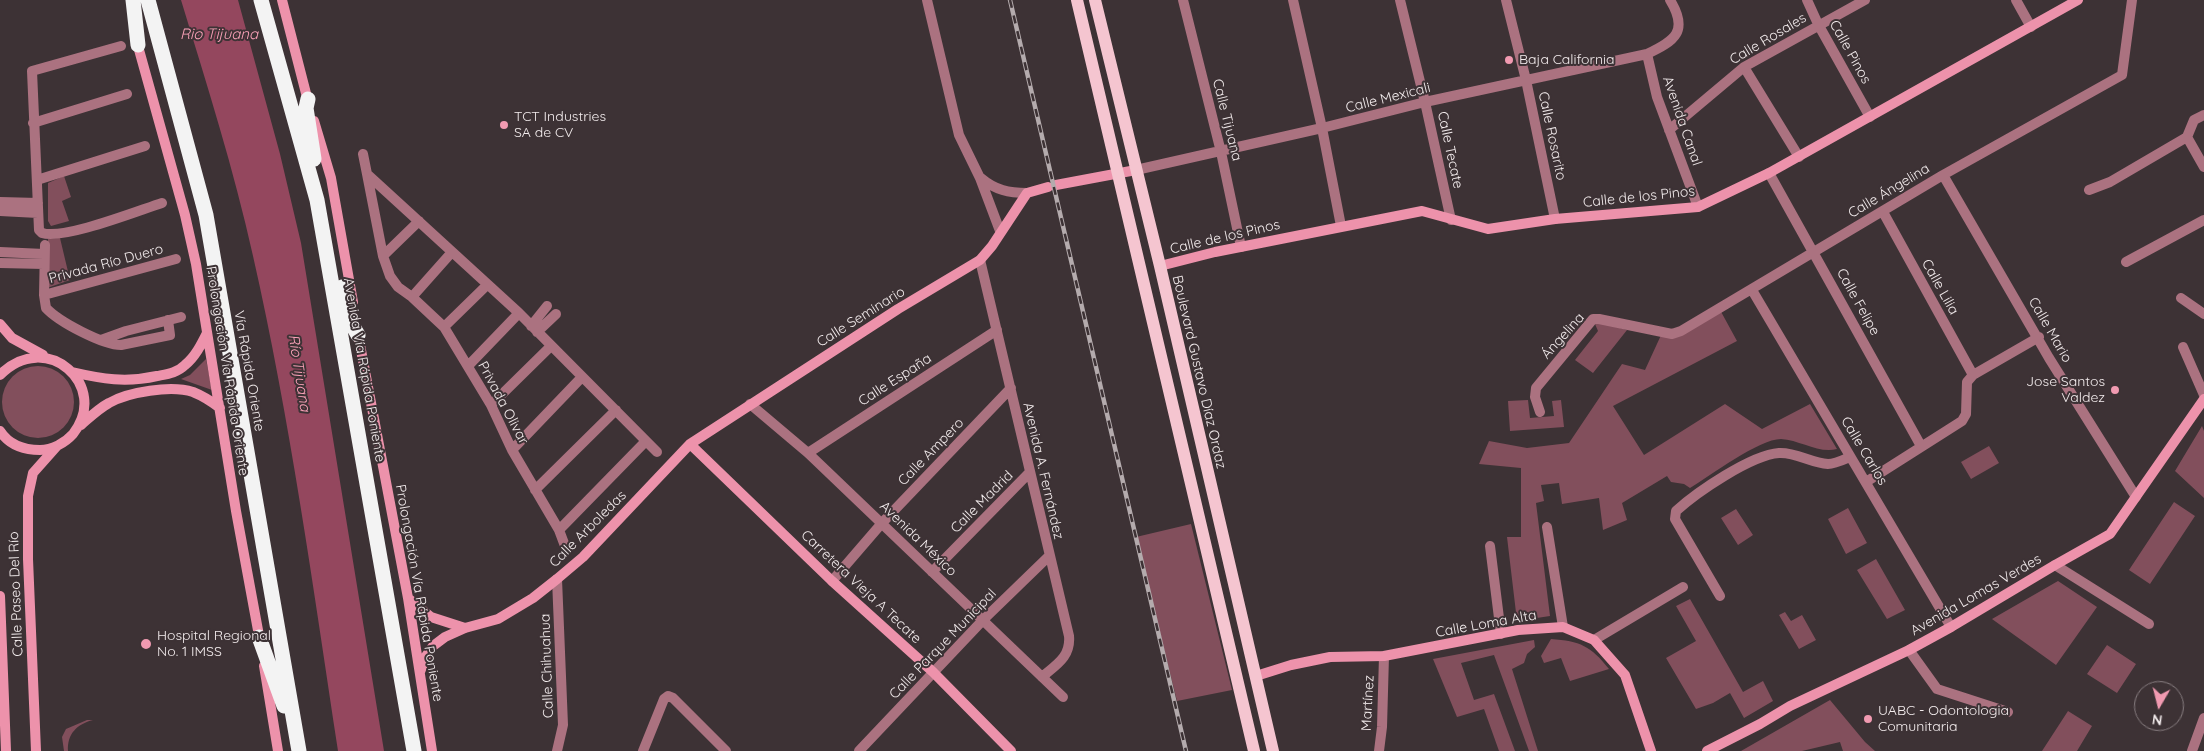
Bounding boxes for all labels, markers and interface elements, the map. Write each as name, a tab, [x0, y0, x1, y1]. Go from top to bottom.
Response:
street label: Calle Rosales	[1727, 10, 1809, 68]
street label: Calle Pinos	[1826, 17, 1874, 87]
water label: Rio Tijuana	[180, 25, 258, 43]
place label: Baja California	[1519, 52, 1614, 68]
marker: Baja California	[1503, 54, 1515, 66]
street label: Avenida Canal	[1659, 74, 1705, 168]
street label: Calle Tijuana	[1209, 77, 1245, 163]
street label: Calle Mexicali	[1344, 79, 1432, 117]
street label: Calle Rosarito	[1534, 90, 1570, 182]
place label: TCT Industries SA de CV	[514, 109, 606, 142]
street label: Calle Tecate	[1434, 110, 1466, 190]
marker: TCT Industries SA de CV	[498, 119, 510, 131]
street label: Calle Ángelina	[1845, 160, 1933, 222]
street label: Calle de los Pinos	[1582, 183, 1696, 211]
street label: Calle de los Pinos	[1168, 216, 1282, 258]
street label: Privada Río Duero	[47, 241, 165, 287]
street label: Calle Lilia	[1918, 256, 1962, 318]
street label: Prolongación Vía Rápida Oriente	[202, 265, 252, 477]
street label: Calle Felipe	[1833, 266, 1883, 338]
street label: Boulevard Gustavo Díaz Ordaz	[1169, 274, 1229, 470]
street label: Avenida Vía Rápida Poniente	[339, 276, 389, 464]
street label: Calle Seminario	[814, 283, 908, 351]
street label: Calle Mario	[2025, 294, 2075, 366]
street label: Vía Rápida Oriente	[230, 309, 268, 433]
street label: Ángelina	[1538, 309, 1588, 363]
water label: Río Tijuana	[284, 333, 314, 413]
street label: Calle España	[855, 350, 935, 410]
street label: Privada Olivar	[474, 359, 532, 447]
place label: Jose Santos Valdez	[2026, 374, 2105, 407]
marker: Jose Santos Valdez	[2109, 384, 2121, 396]
street label: Avenida A. Fernández	[1019, 401, 1067, 541]
street label: Calle Carlos	[1837, 414, 1891, 488]
street label: Calle Ampero	[895, 415, 967, 489]
street label: Calle Madrid	[947, 467, 1017, 537]
street label: Prolongación Vía Rápida Poniente	[392, 483, 446, 703]
street label: Calle Arboledas	[546, 487, 630, 571]
street label: Avenida México	[876, 498, 960, 580]
street label: Carretera Vieja A Tecate	[797, 527, 925, 647]
street label: Calle Paseo Del Río	[5, 531, 27, 657]
street label: Avenida Lomas Verdes	[1908, 551, 2044, 639]
street label: Calle Parque Municipal	[886, 585, 1000, 703]
street label: Calle Loma Alta	[1434, 607, 1538, 641]
street label: Calle Chihuahua	[537, 613, 557, 719]
place label: Hospital Regional No. 1 IMSS	[157, 628, 271, 660]
marker: Hospital Regional No. 1 IMSS	[139, 637, 153, 651]
street label: Martínez	[1358, 675, 1378, 731]
north arrow	[2134, 681, 2184, 731]
place label: UABC - Odontologia Comunitaria	[1878, 703, 2009, 736]
text: N	[2151, 710, 2163, 729]
marker: UABC - Odontologia Comunitaria	[1862, 713, 1874, 725]

